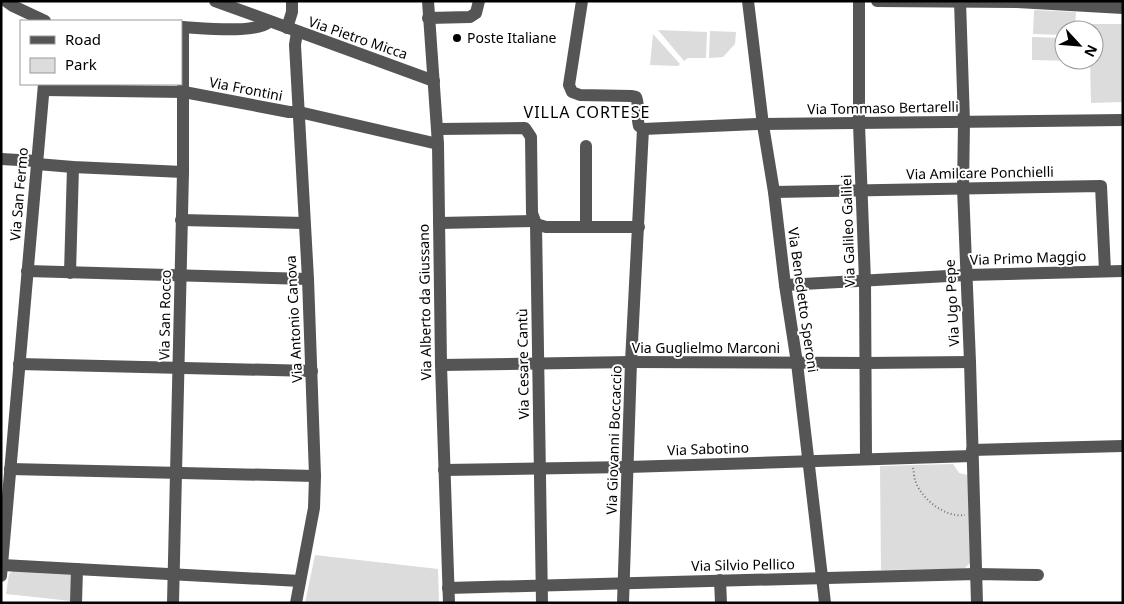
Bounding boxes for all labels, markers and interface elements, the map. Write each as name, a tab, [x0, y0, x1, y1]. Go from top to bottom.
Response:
street label: Via Pietro Micca	[306, 12, 410, 63]
legend	[20, 20, 182, 85]
north arrow	[1054, 20, 1104, 70]
place label: Poste Italiane	[467, 28, 557, 47]
text: Road	[65, 29, 101, 49]
marker: Poste Italiane	[451, 32, 463, 44]
text: N	[1080, 42, 1102, 60]
text: Park	[65, 54, 97, 74]
street label: Via Frontini	[208, 72, 284, 105]
street label: Via Tommaso Bertarelli	[807, 97, 959, 118]
district label: VILLA CORTESE	[524, 101, 650, 123]
street label: Via San Fermo	[5, 146, 32, 242]
street label: Via Amilcare Ponchielli	[906, 162, 1054, 183]
street label: Via Galileo Galilei	[836, 174, 859, 288]
street label: Via Alberto da Giussano	[414, 224, 435, 380]
street label: Via Benedetto Speroni	[784, 226, 823, 374]
street label: Via Primo Maggio	[969, 246, 1086, 269]
street label: Via Antonio Canova	[281, 255, 306, 383]
street label: Via Ugo Pepe	[940, 259, 963, 347]
street label: Via San Rocco	[154, 270, 175, 360]
street label: Via Cesare Cantù	[512, 308, 533, 420]
street label: Via Guglielmo Marconi	[632, 338, 780, 357]
street label: Via Giovanni Boccaccio	[601, 365, 626, 515]
street label: Via Sabotino	[667, 438, 749, 459]
street label: Via Silvio Pellico	[691, 554, 795, 575]

